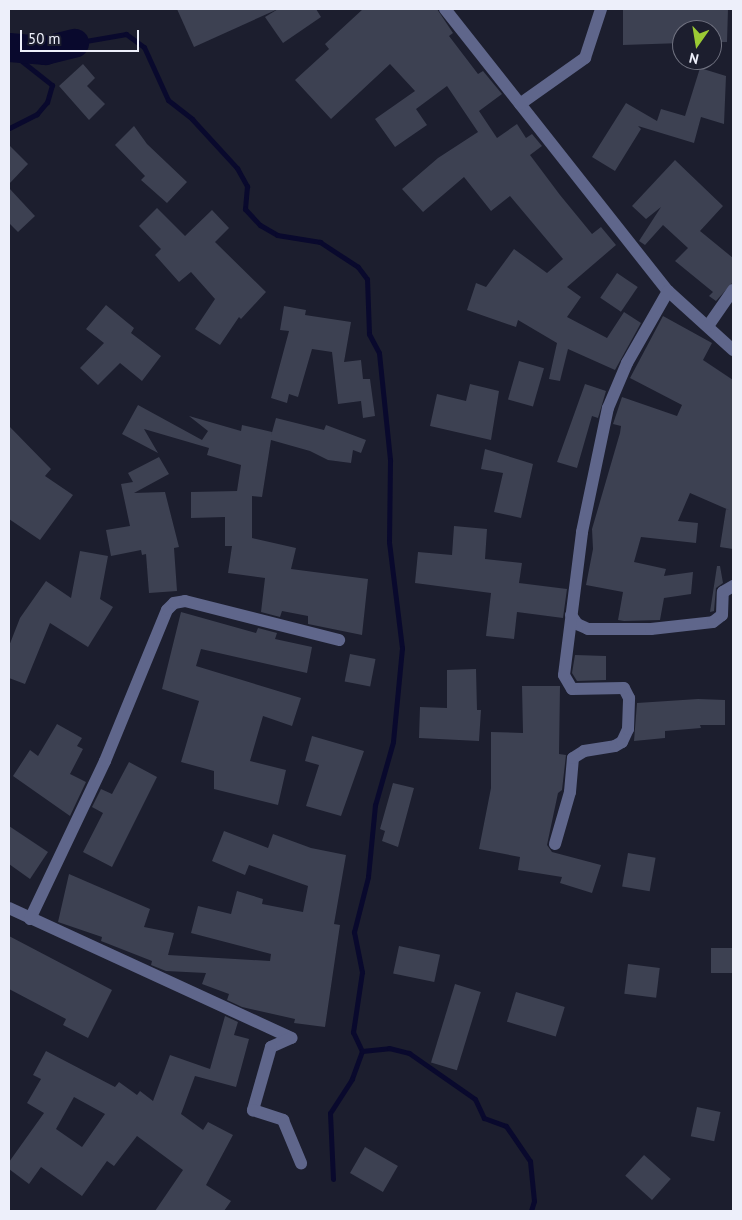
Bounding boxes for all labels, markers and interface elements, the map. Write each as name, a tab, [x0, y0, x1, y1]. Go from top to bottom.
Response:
scale bar	[22, 20, 141, 52]
north arrow	[672, 20, 722, 70]
text: 50 m	[28, 29, 61, 48]
text: N	[687, 49, 700, 68]

